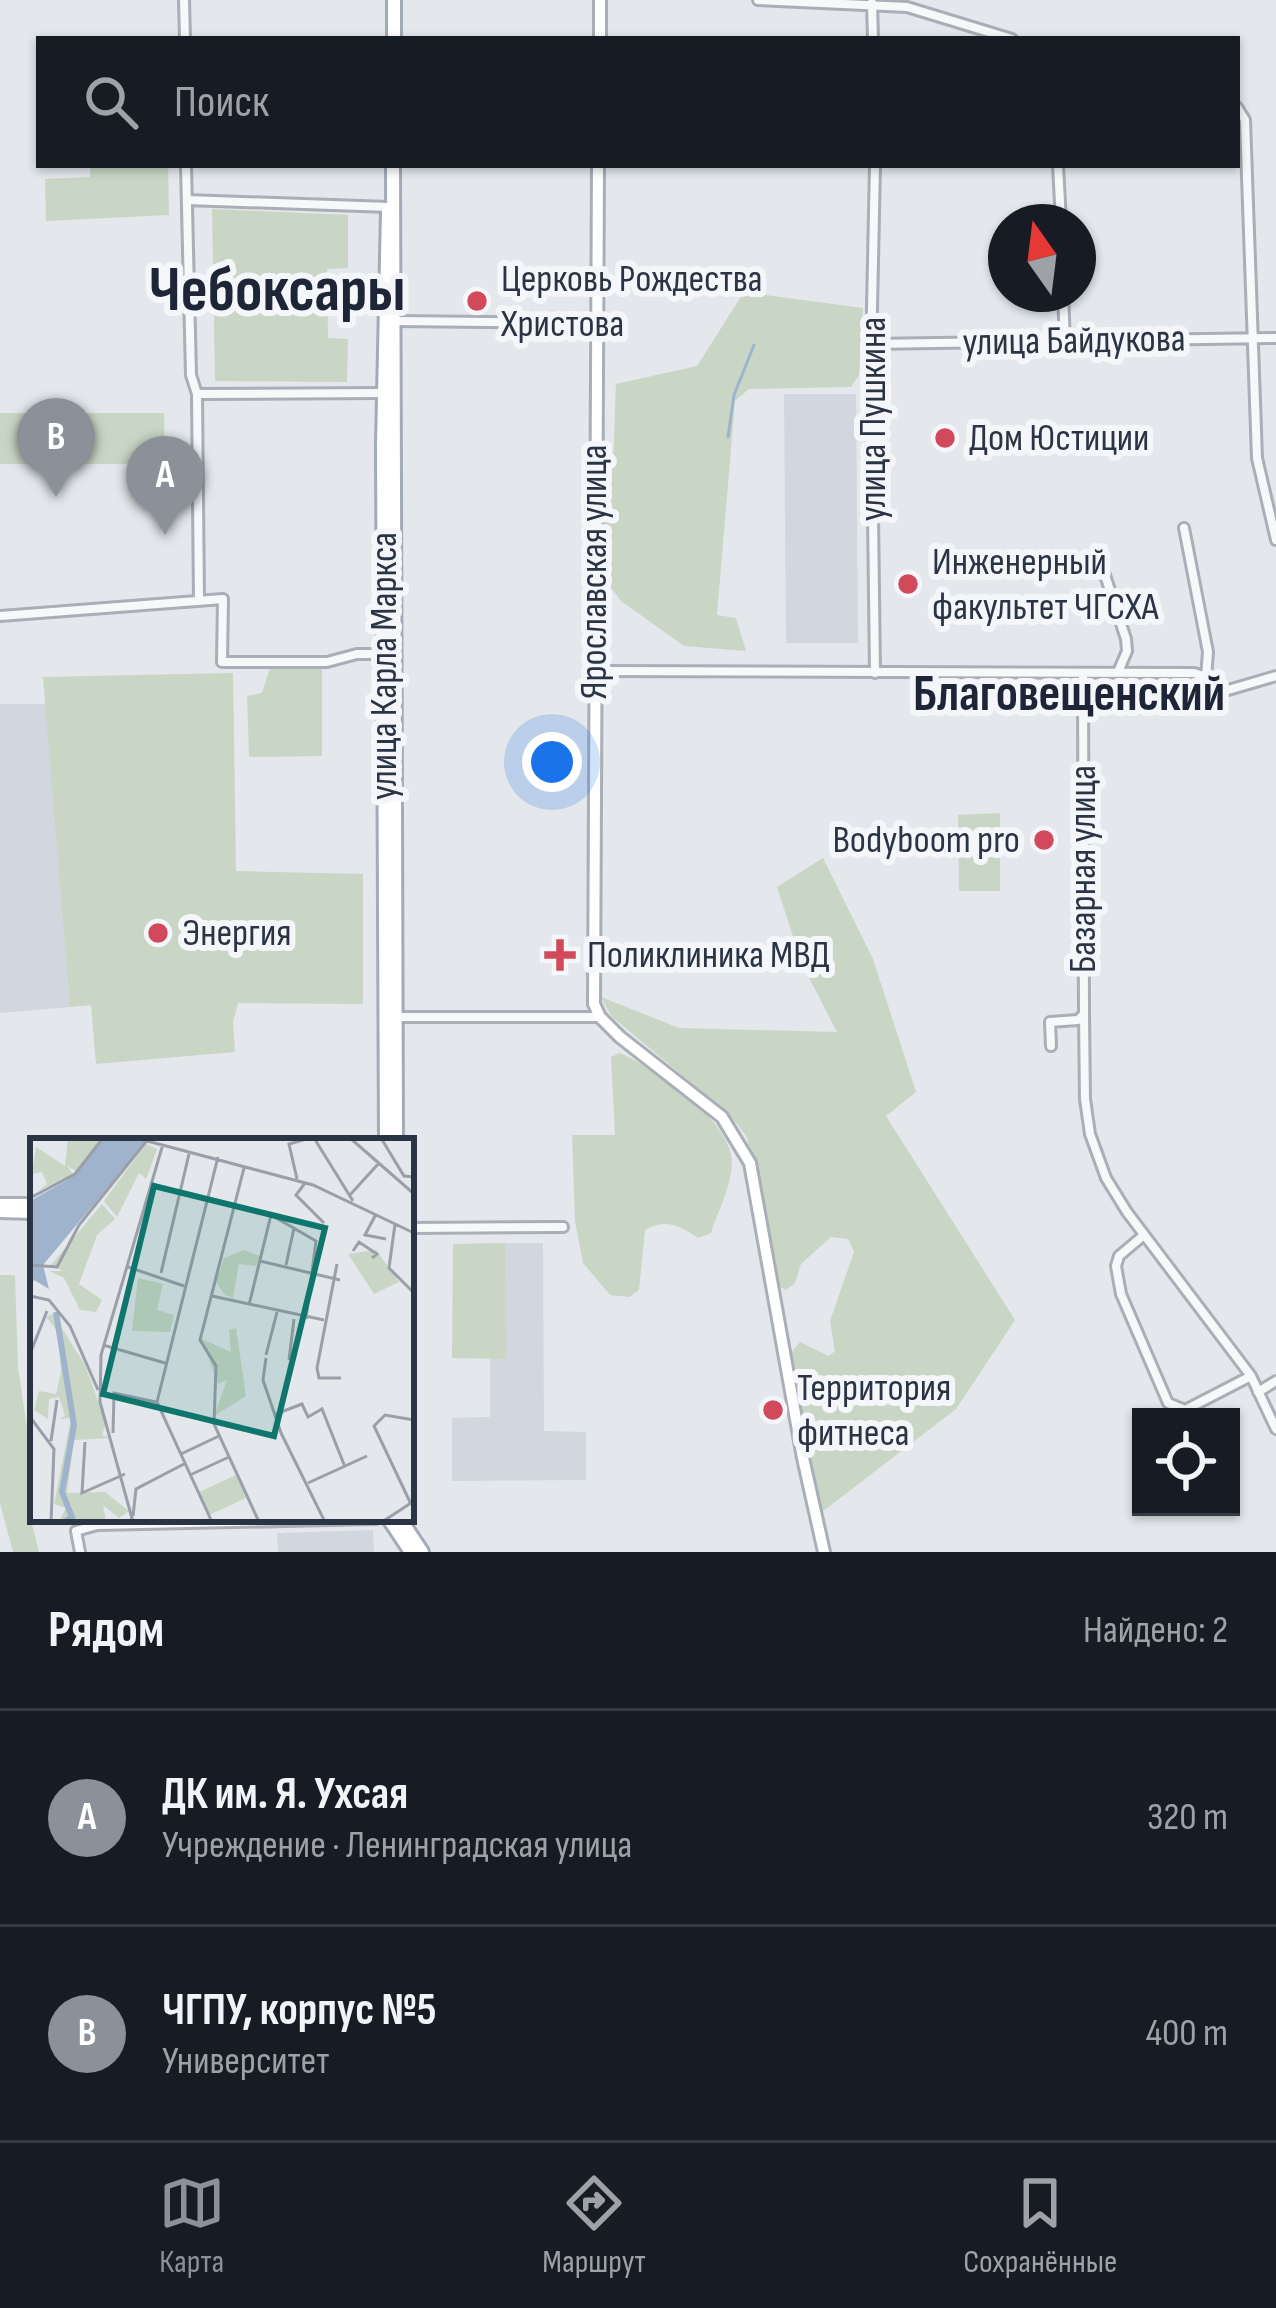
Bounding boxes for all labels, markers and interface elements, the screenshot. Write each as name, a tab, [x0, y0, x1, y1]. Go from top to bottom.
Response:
search box	[36, 36, 1240, 168]
icon: search	[78, 69, 144, 135]
text: Поиск	[174, 75, 269, 130]
north arrow	[988, 204, 1096, 312]
district label: Чебоксары	[149, 253, 405, 329]
place label: Церковь Рождества Христова	[500, 256, 763, 348]
marker: Церковь Рождества Христова	[464, 288, 490, 314]
street label: улица Байдукова	[962, 316, 1186, 366]
street label: улица Пушкина	[850, 317, 897, 521]
pin: B	[17, 398, 95, 497]
place label: Дом Юстиции	[969, 415, 1149, 462]
marker: Дом Юстиции	[932, 425, 958, 451]
pin: A	[126, 436, 204, 535]
street label: Ярославская улица	[571, 444, 618, 700]
street label: улица Карла Маркса	[361, 532, 408, 800]
place label: Инженерный факультет ЧГСХА	[932, 539, 1159, 631]
marker: Инженерный факультет ЧГСХА	[895, 571, 921, 597]
district label: Благовещенский	[913, 664, 1225, 725]
your location	[522, 732, 582, 792]
street label: Базарная улица	[1060, 765, 1107, 973]
place label: Bodyboom pro	[832, 817, 1020, 864]
marker: Bodyboom pro	[1031, 827, 1057, 853]
place label: Энергия	[182, 910, 291, 957]
marker: Энергия	[145, 920, 171, 946]
place label: Поликлиника МВД	[587, 932, 830, 979]
marker: Поликлиника МВД	[544, 939, 576, 971]
inset map	[30, 1138, 414, 1522]
place label: Территория фитнеса	[797, 1365, 951, 1457]
marker: Территория фитнеса	[760, 1397, 786, 1423]
map controls	[1132, 1408, 1240, 1516]
button: locate	[1132, 1408, 1240, 1516]
text: Рядом	[48, 1600, 164, 1661]
text: Найдено: 2	[1083, 1607, 1228, 1654]
text: ДК им. Я. Ухсая	[162, 1767, 408, 1822]
text: A	[78, 1794, 96, 1841]
text: 320 m	[1147, 1794, 1228, 1841]
text: Учреждение · Ленинградская улица	[162, 1822, 632, 1869]
text: ЧГПУ, корпус №5	[162, 1983, 437, 2038]
text: B	[78, 2010, 96, 2057]
text: 400 m	[1146, 2010, 1228, 2057]
text: Университет	[162, 2038, 329, 2085]
tab: Карта	[159, 2170, 225, 2282]
tab: Маршрут	[542, 2170, 646, 2282]
tab: Сохранённые	[963, 2170, 1117, 2282]

